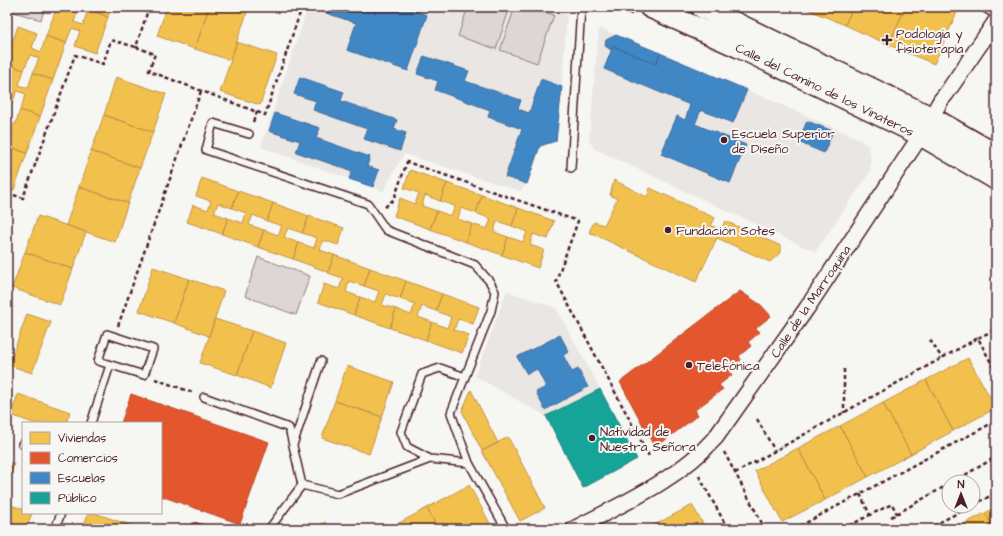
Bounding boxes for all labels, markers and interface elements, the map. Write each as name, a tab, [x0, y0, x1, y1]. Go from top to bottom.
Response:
place label: Podología y fisioterapia	[896, 25, 964, 58]
marker: Podología y fisioterapia	[881, 34, 893, 46]
street label: Calle del Camino de los Vinateros	[732, 39, 917, 141]
place label: Escuela Superior de Diseño	[732, 125, 835, 158]
marker: Escuela Superior de Diseño	[719, 135, 729, 145]
place label: Fundación Sotes	[676, 222, 776, 240]
marker: Fundación Sotes	[663, 225, 673, 235]
street label: Calle de la Marroquina	[766, 241, 855, 361]
place label: Telefónica	[697, 357, 760, 375]
marker: Telefónica	[684, 360, 694, 370]
legend	[22, 422, 162, 514]
place label: Natividad de Nuestra Señora	[600, 423, 696, 456]
text: Viviendas	[58, 430, 106, 447]
marker: Natividad de Nuestra Señora	[587, 433, 597, 443]
text: Comercios	[58, 450, 118, 467]
text: Escuelas	[58, 470, 105, 487]
north arrow	[941, 474, 981, 514]
text: N	[958, 477, 965, 492]
text: Público	[58, 490, 97, 507]

